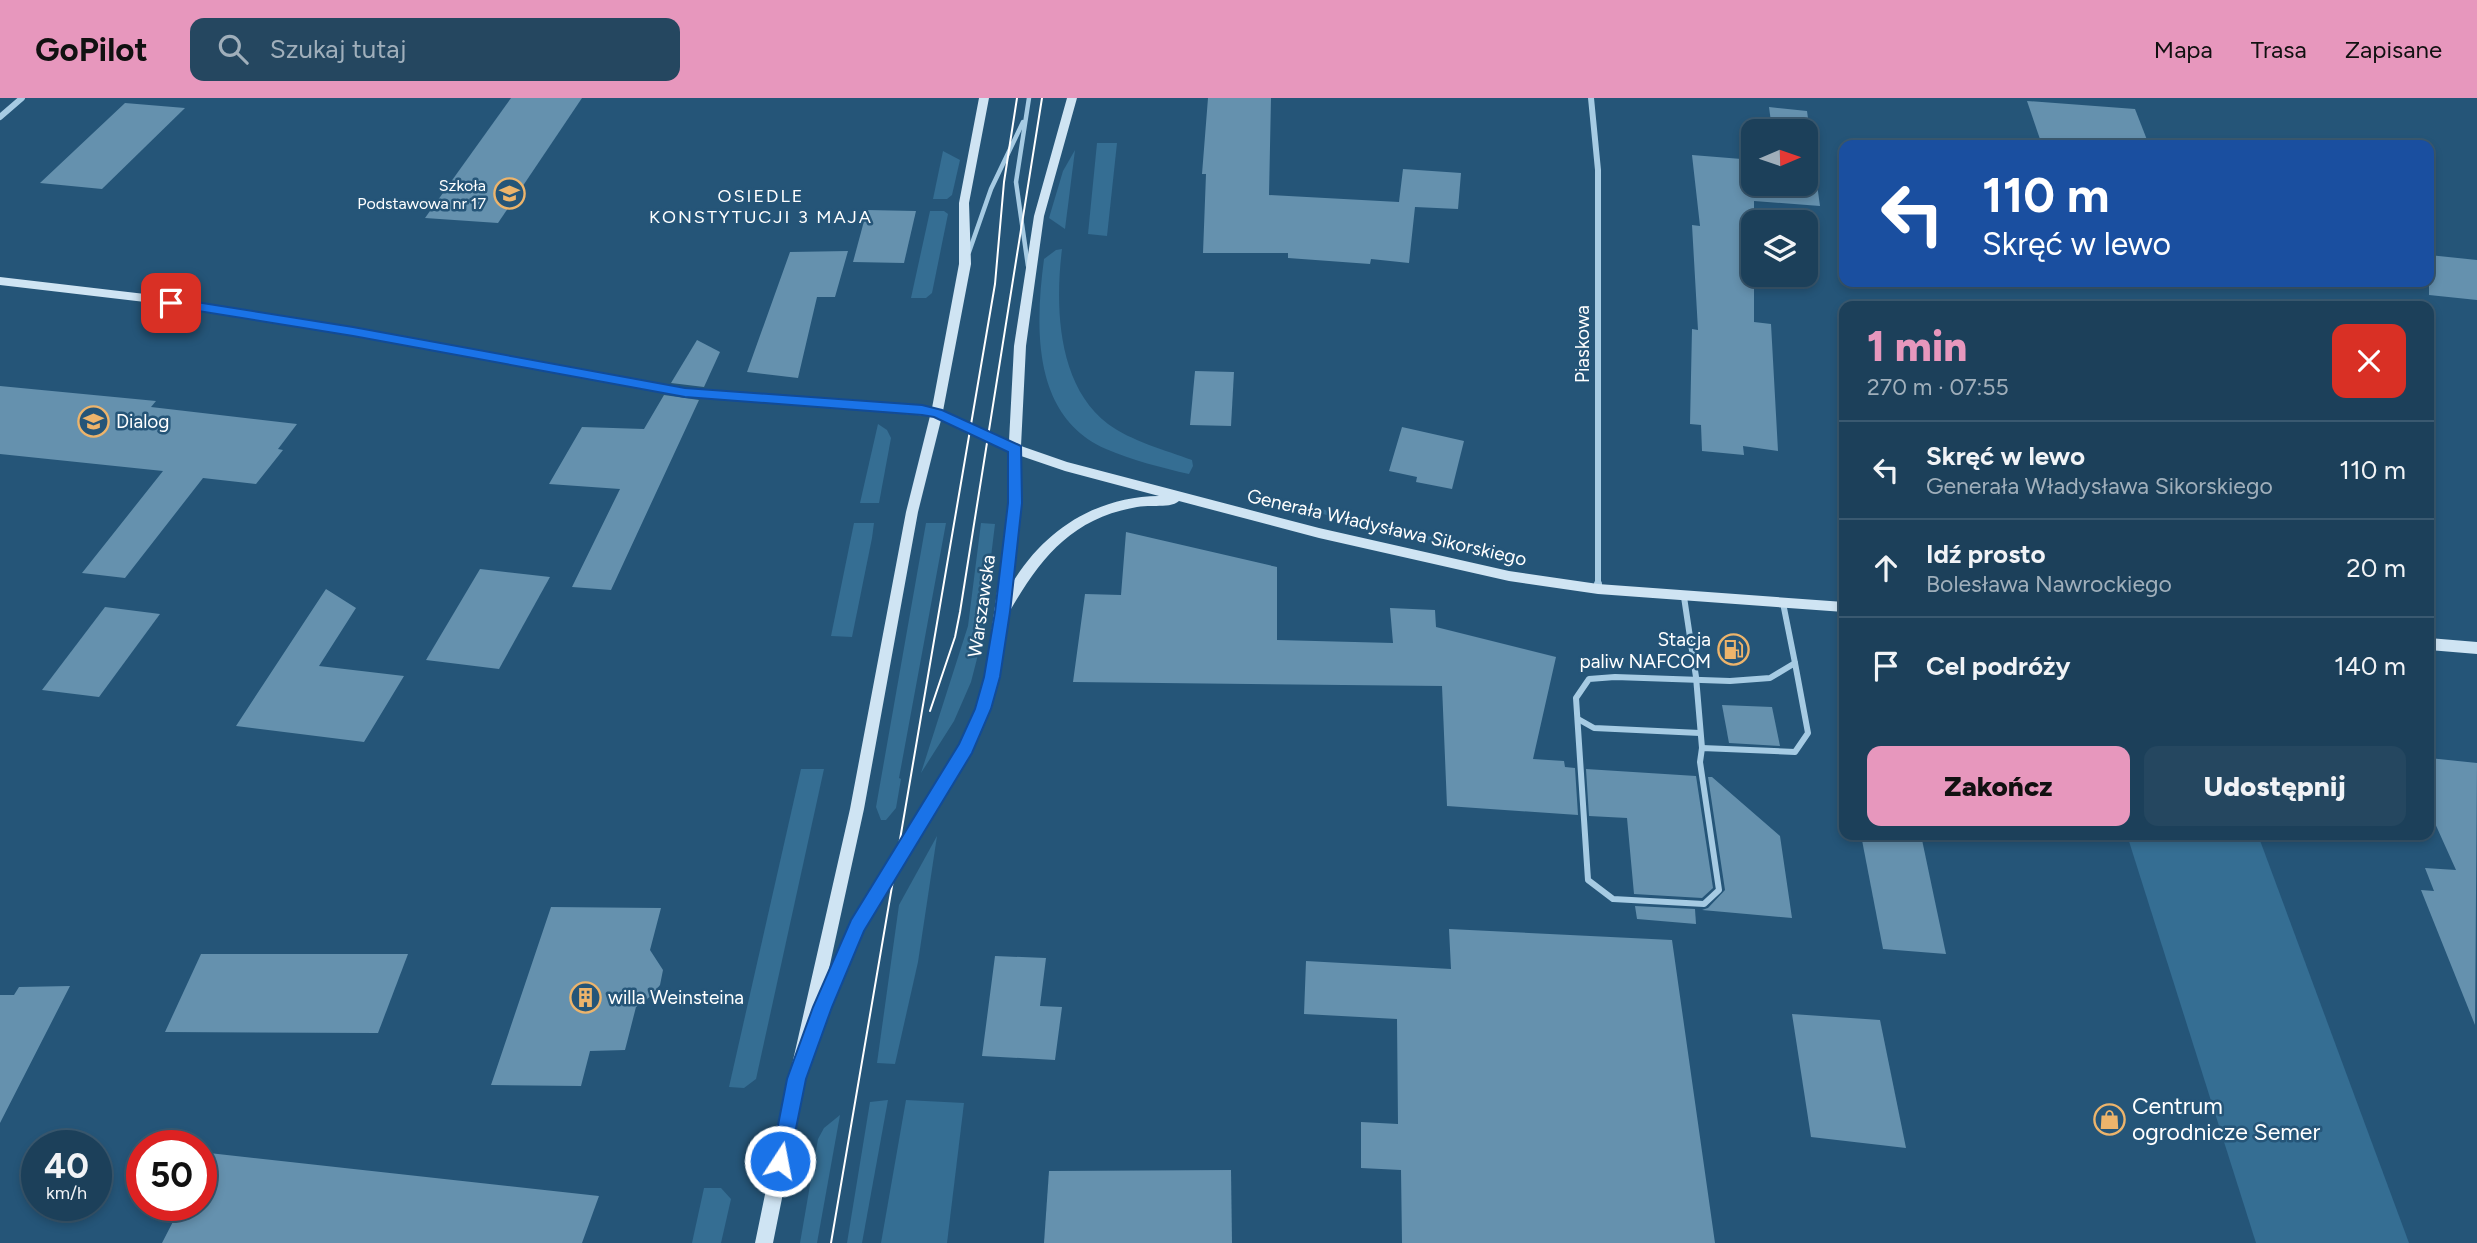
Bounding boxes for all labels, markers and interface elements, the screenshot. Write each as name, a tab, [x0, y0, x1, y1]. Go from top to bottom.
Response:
search box	[190, 18, 680, 81]
text: GoPilot	[35, 30, 148, 69]
icon: search	[214, 30, 252, 68]
text: Szukaj tutaj	[270, 33, 406, 65]
text: Mapa	[2154, 35, 2213, 64]
text: Trasa	[2251, 35, 2307, 64]
text: Zapisane	[2345, 35, 2442, 64]
north arrow	[1741, 119, 1818, 196]
map controls	[1741, 119, 1818, 287]
text: 110 m	[1982, 165, 2110, 224]
icon: left	[1867, 168, 1958, 259]
place label: Szkoła Podstawowa nr 17	[357, 176, 486, 213]
school or university icon: Szkoła Podstawowa nr 17	[492, 177, 526, 211]
district label: OSIEDLE KONSTYTUCJI 3 MAJA	[649, 185, 873, 228]
button: layers	[1741, 210, 1818, 287]
text: Skręć w lewo	[1982, 225, 2171, 263]
pin	[141, 273, 201, 333]
icon: arrive	[152, 284, 190, 322]
street label: Piaskowa	[1571, 305, 1594, 383]
text: 1 min	[1867, 321, 1967, 372]
button: close	[2332, 324, 2406, 398]
text: 270 m · 07:55	[1867, 373, 2009, 401]
school or university icon: Dialog	[76, 404, 110, 438]
place label: Dialog	[116, 410, 170, 433]
text: Skręć w lewo	[1926, 440, 2085, 472]
icon: left	[1867, 451, 1905, 489]
text: 110 m	[2339, 454, 2406, 486]
text: Generała Władysława Sikorskiego	[1926, 472, 2273, 500]
street label: Generała Władysława Sikorskiego	[1245, 484, 1529, 571]
text: Idź prosto	[1926, 538, 2046, 570]
icon: ahead	[1867, 549, 1905, 587]
text: 20 m	[2346, 552, 2406, 584]
street label: Warszawska	[963, 553, 1000, 659]
text: Bolesława Nawrockiego	[1926, 570, 2172, 598]
place label: Stacja paliw NAFCOM	[1580, 628, 1711, 673]
fuel station icon: Stacja paliw NAFCOM	[1717, 633, 1751, 667]
icon: arrive	[1867, 647, 1905, 685]
text: Cel podróży	[1926, 650, 2070, 682]
text: 140 m	[2334, 650, 2406, 682]
button: Zakończ	[1867, 746, 2130, 826]
button: Udostępnij	[2144, 746, 2406, 826]
building icon: willa Weinsteina	[568, 980, 602, 1014]
place label: willa Weinsteina	[608, 986, 744, 1009]
place label: Centrum ogrodnicze Semer	[2132, 1092, 2320, 1146]
shop icon: Centrum ogrodnicze Semer	[2092, 1102, 2126, 1136]
position arrow	[743, 1124, 817, 1198]
speed limit sign: 50	[126, 1130, 217, 1221]
text: 40	[44, 1145, 89, 1187]
text: km/h	[46, 1182, 87, 1204]

